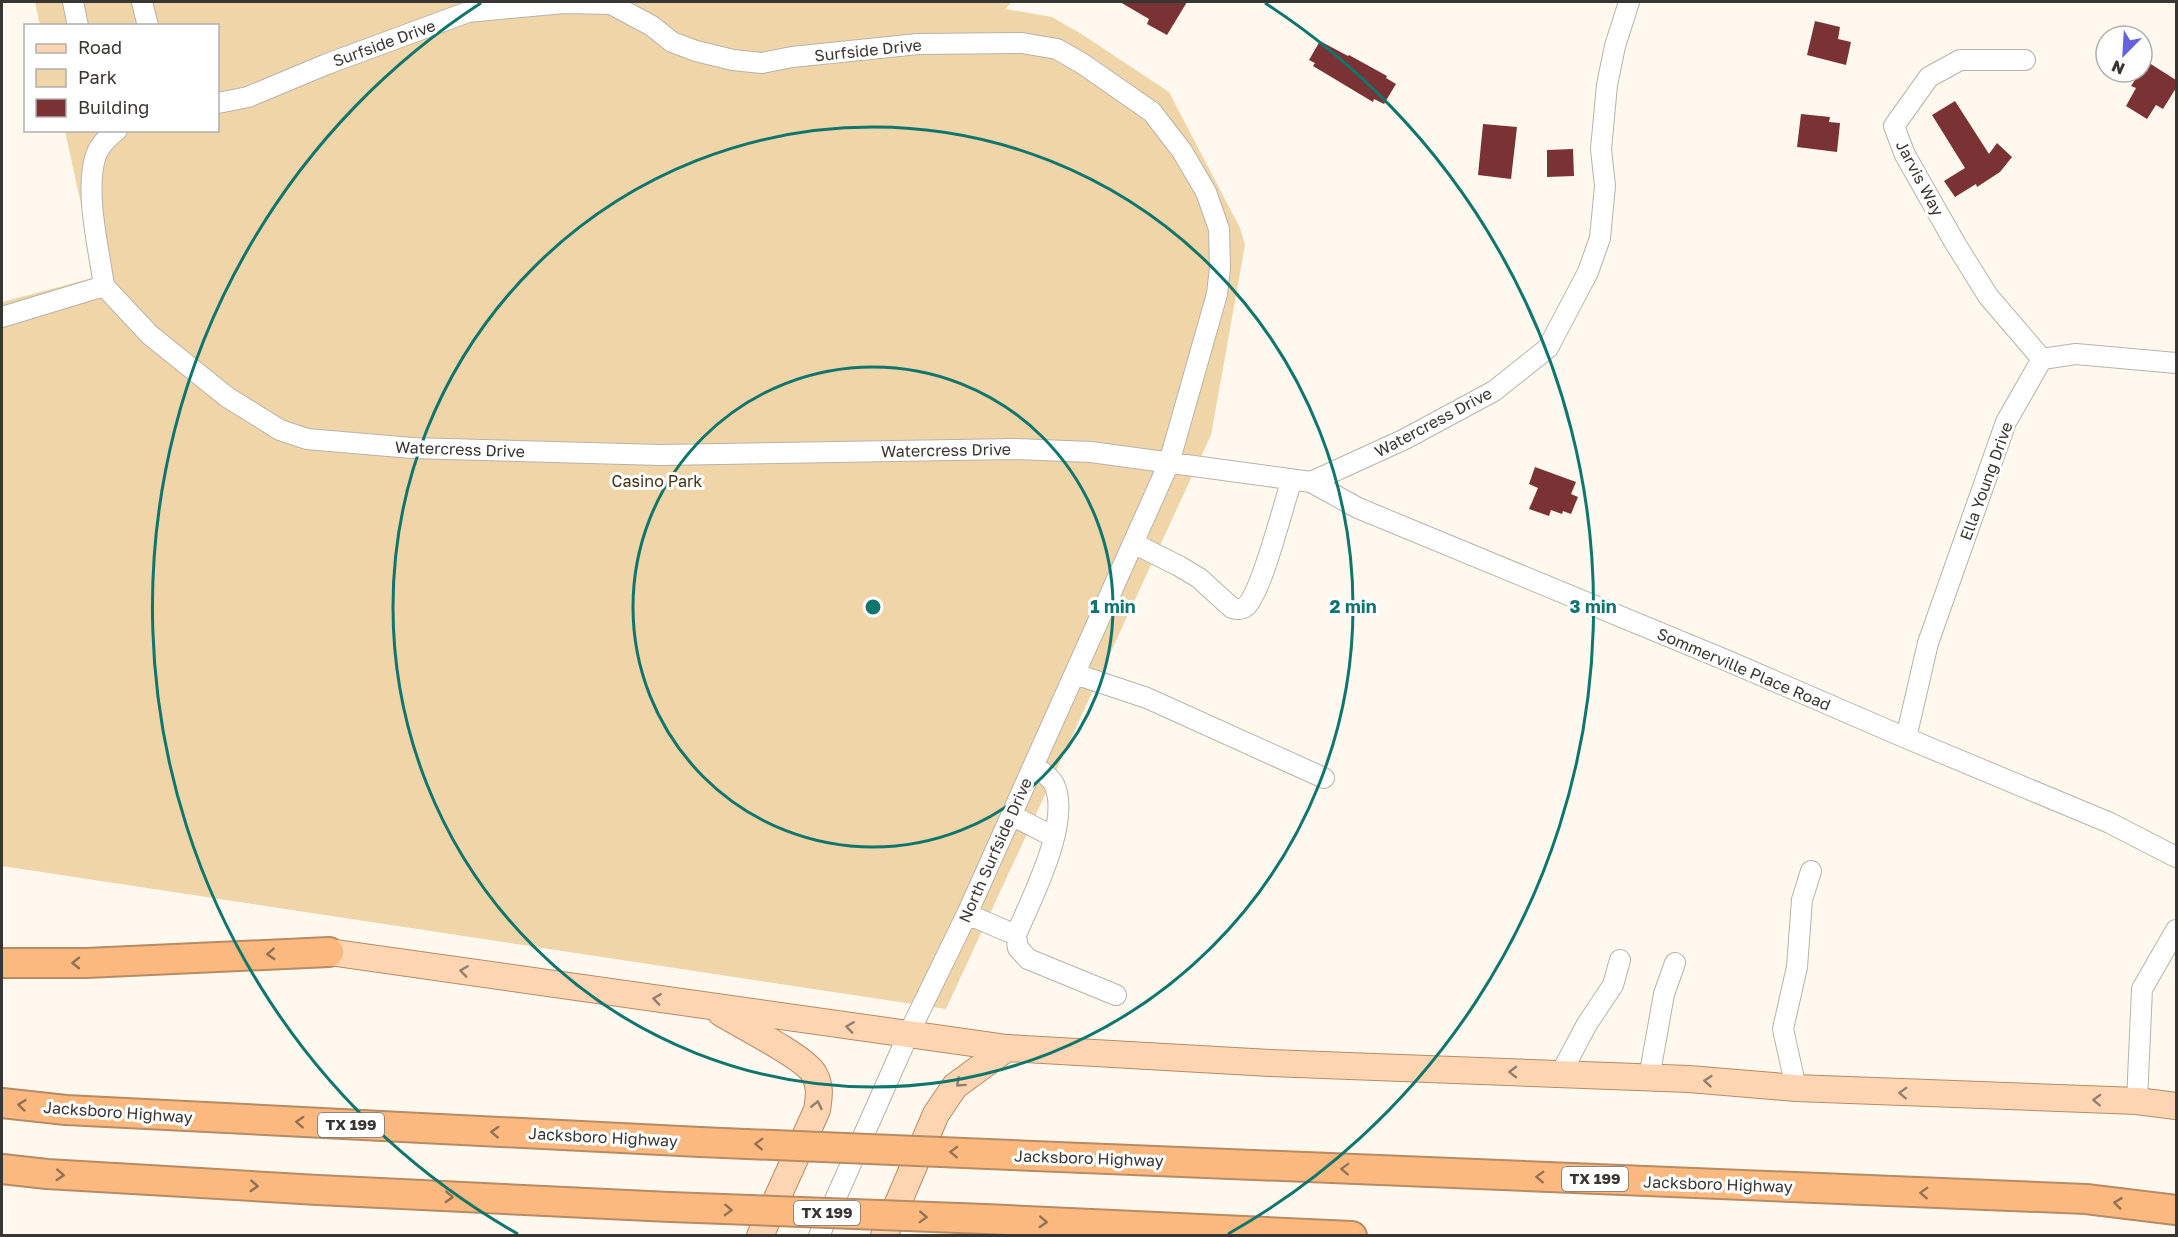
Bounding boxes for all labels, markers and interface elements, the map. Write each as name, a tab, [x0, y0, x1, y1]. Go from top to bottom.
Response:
street label: Surfside Drive	[330, 15, 438, 71]
legend	[24, 24, 219, 132]
north arrow	[2094, 24, 2154, 84]
street label: Surfside Drive	[813, 34, 923, 66]
text: Road	[78, 36, 122, 58]
text: N	[2108, 56, 2128, 79]
text: Park	[78, 66, 117, 88]
text: Building	[78, 96, 149, 118]
street label: Jarvis Way	[1892, 137, 1948, 219]
street label: Watercress Drive	[1371, 383, 1495, 461]
street label: Ella Young Drive	[1955, 419, 2017, 543]
street label: Watercress Drive	[395, 437, 525, 461]
street label: Watercress Drive	[881, 439, 1011, 461]
park label: Casino Park	[612, 471, 702, 491]
text: 1 min	[1090, 595, 1136, 617]
text: 2 min	[1329, 595, 1377, 617]
text: 3 min	[1569, 595, 1617, 617]
centre of rings	[863, 597, 883, 617]
street label: Sommerville Place Road	[1654, 623, 1834, 715]
street label: North Surfside Drive	[954, 774, 1036, 926]
one-way arrow	[266, 948, 275, 961]
one-way arrow	[72, 957, 81, 969]
one-way arrow	[459, 965, 468, 977]
one-way arrow	[652, 993, 661, 1005]
one-way arrow	[845, 1021, 854, 1033]
one-way arrow	[1509, 1066, 1518, 1078]
one-way arrow	[1703, 1074, 1712, 1087]
one-way arrow	[956, 1076, 967, 1087]
one-way arrow	[1898, 1086, 1907, 1099]
one-way arrow	[2093, 1093, 2102, 1106]
street label: Jacksboro Highway	[43, 1097, 193, 1127]
one-way arrow	[17, 1099, 26, 1112]
one-way arrow	[810, 1101, 823, 1111]
road number: TX 199	[318, 1113, 384, 1137]
one-way arrow	[296, 1115, 305, 1128]
street label: Jacksboro Highway	[528, 1123, 678, 1151]
one-way arrow	[490, 1125, 499, 1138]
one-way arrow	[754, 1138, 763, 1151]
street label: Jacksboro Highway	[1014, 1145, 1164, 1171]
one-way arrow	[949, 1146, 958, 1159]
one-way arrow	[1341, 1162, 1350, 1175]
road number: TX 199	[1562, 1167, 1628, 1191]
one-way arrow	[55, 1169, 64, 1182]
one-way arrow	[1536, 1170, 1545, 1183]
street label: Jacksboro Highway	[1643, 1171, 1793, 1197]
one-way arrow	[250, 1180, 259, 1193]
one-way arrow	[1919, 1186, 1928, 1199]
one-way arrow	[445, 1190, 454, 1203]
one-way arrow	[2114, 1197, 2123, 1210]
road number: TX 199	[794, 1201, 860, 1225]
one-way arrow	[724, 1203, 733, 1216]
one-way arrow	[919, 1210, 928, 1223]
one-way arrow	[1039, 1215, 1048, 1228]

